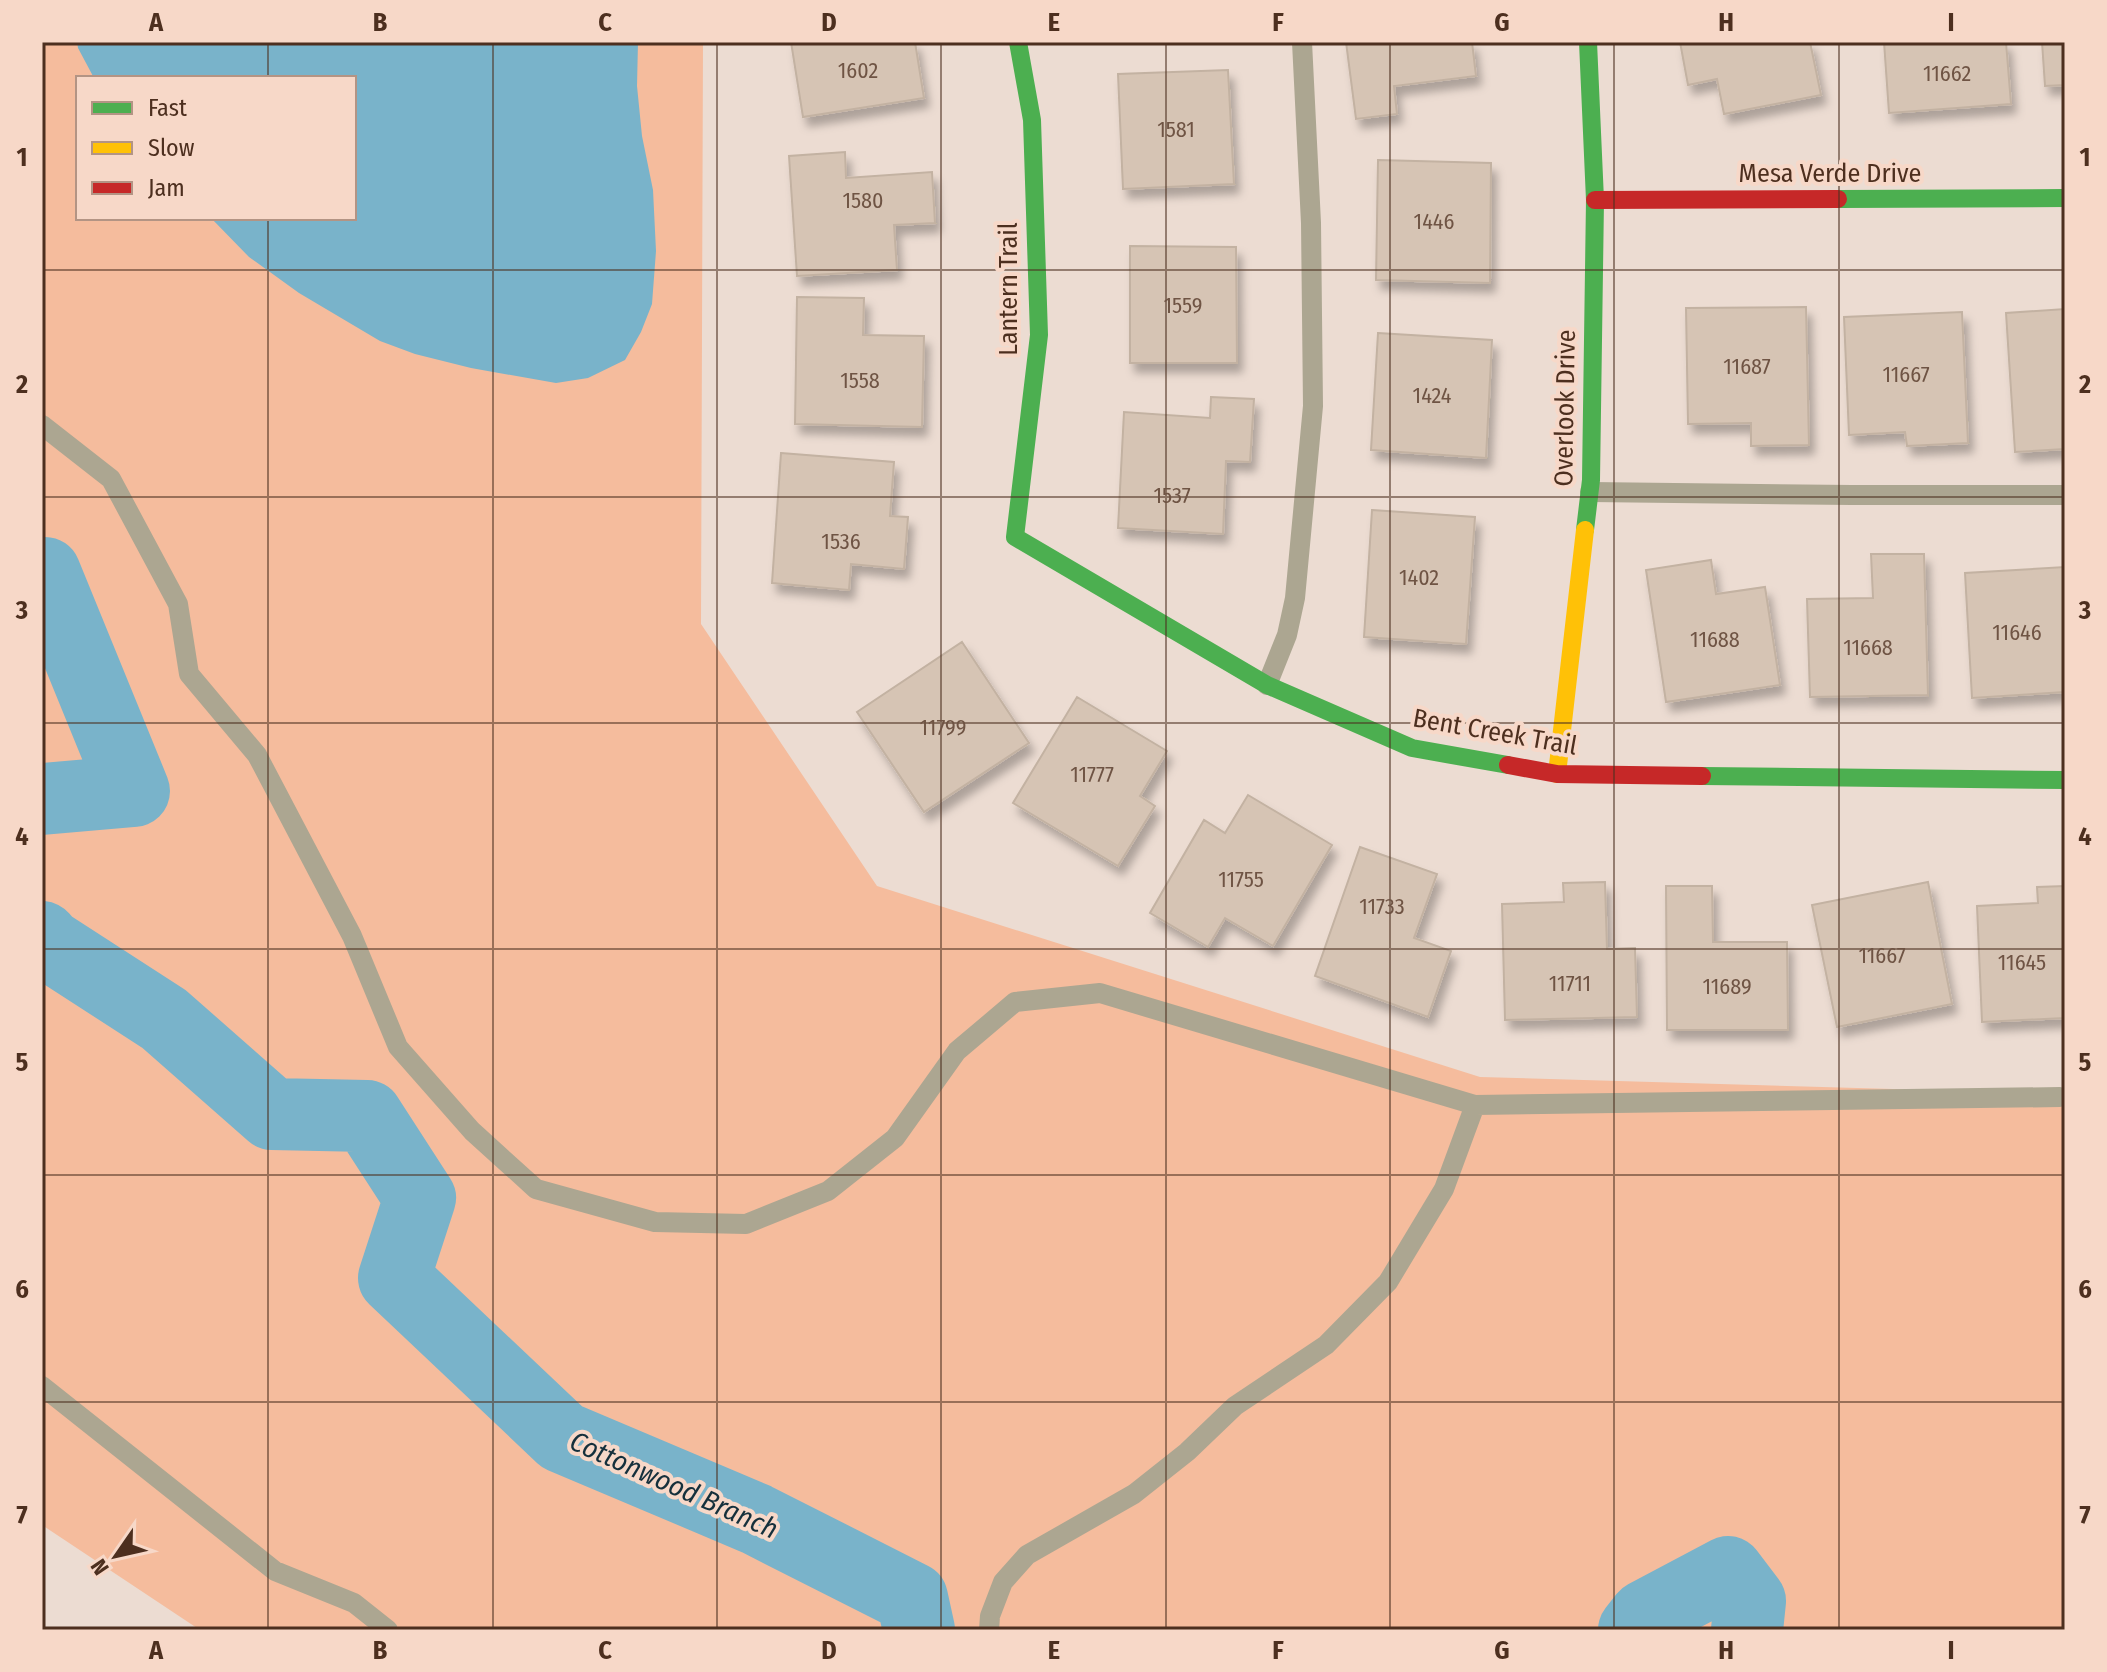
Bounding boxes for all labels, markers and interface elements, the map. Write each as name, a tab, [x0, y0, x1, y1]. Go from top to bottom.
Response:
text: A	[148, 7, 164, 38]
text: B	[373, 7, 388, 38]
text: C	[598, 7, 612, 38]
text: D	[821, 7, 837, 38]
text: E	[1048, 7, 1060, 38]
text: F	[1272, 7, 1284, 38]
text: G	[1494, 7, 1510, 38]
text: H	[1718, 7, 1734, 38]
text: I	[1948, 7, 1955, 38]
house number: 1602	[838, 57, 878, 84]
house number: 11662	[1923, 60, 1971, 87]
legend	[76, 76, 356, 220]
text: Fast	[148, 94, 187, 122]
house number: 1581	[1157, 116, 1195, 143]
text: Slow	[148, 134, 195, 162]
text: 1	[17, 142, 28, 173]
text: 1	[2080, 142, 2091, 173]
street label: Mesa Verde Drive	[1739, 158, 1921, 189]
text: Jam	[148, 174, 185, 202]
house number: 1580	[842, 187, 884, 214]
house number: 1446	[1414, 208, 1454, 235]
street label: Lantern Trail	[993, 222, 1024, 356]
house number: 1559	[1163, 292, 1203, 319]
street label: Overlook Drive	[1548, 329, 1582, 487]
house number: 11687	[1723, 353, 1771, 380]
house number: 11667	[1882, 361, 1930, 388]
house number: 1558	[840, 367, 880, 394]
text: 2	[15, 369, 28, 400]
text: 2	[2078, 369, 2091, 400]
house number: 1424	[1413, 382, 1452, 409]
house number: 1537	[1153, 482, 1191, 509]
house number: 1536	[821, 528, 861, 555]
house number: 1402	[1399, 564, 1439, 591]
text: 3	[15, 595, 28, 626]
text: 3	[2078, 595, 2091, 626]
house number: 11646	[1992, 619, 2042, 646]
house number: 11688	[1690, 626, 1740, 653]
house number: 11668	[1843, 634, 1893, 661]
street label: Bent Creek Trail	[1411, 702, 1580, 762]
house number: 11799	[920, 714, 966, 741]
house number: 11777	[1070, 761, 1114, 788]
text: 4	[15, 821, 29, 852]
text: 4	[2078, 821, 2092, 852]
house number: 11755	[1218, 866, 1264, 893]
house number: 11733	[1359, 893, 1405, 920]
house number: 11667	[1858, 942, 1906, 969]
house number: 11645	[1998, 949, 2046, 976]
house number: 11711	[1549, 970, 1591, 997]
house number: 11689	[1702, 973, 1752, 1000]
text: 5	[16, 1047, 29, 1078]
text: 5	[2079, 1047, 2092, 1078]
text: 6	[15, 1274, 29, 1305]
text: 6	[2078, 1274, 2092, 1305]
water label: Cottonwood Branch	[565, 1424, 783, 1546]
text: 7	[16, 1500, 28, 1531]
text: 7	[2079, 1500, 2091, 1531]
north arrow	[76, 1516, 156, 1596]
text: N	[85, 1554, 115, 1580]
text: A	[148, 1635, 164, 1666]
text: B	[373, 1635, 388, 1666]
text: C	[598, 1635, 612, 1666]
text: D	[821, 1635, 837, 1666]
text: E	[1048, 1635, 1060, 1666]
text: F	[1272, 1635, 1284, 1666]
text: G	[1494, 1635, 1510, 1666]
text: H	[1718, 1635, 1734, 1666]
text: I	[1948, 1635, 1955, 1666]

